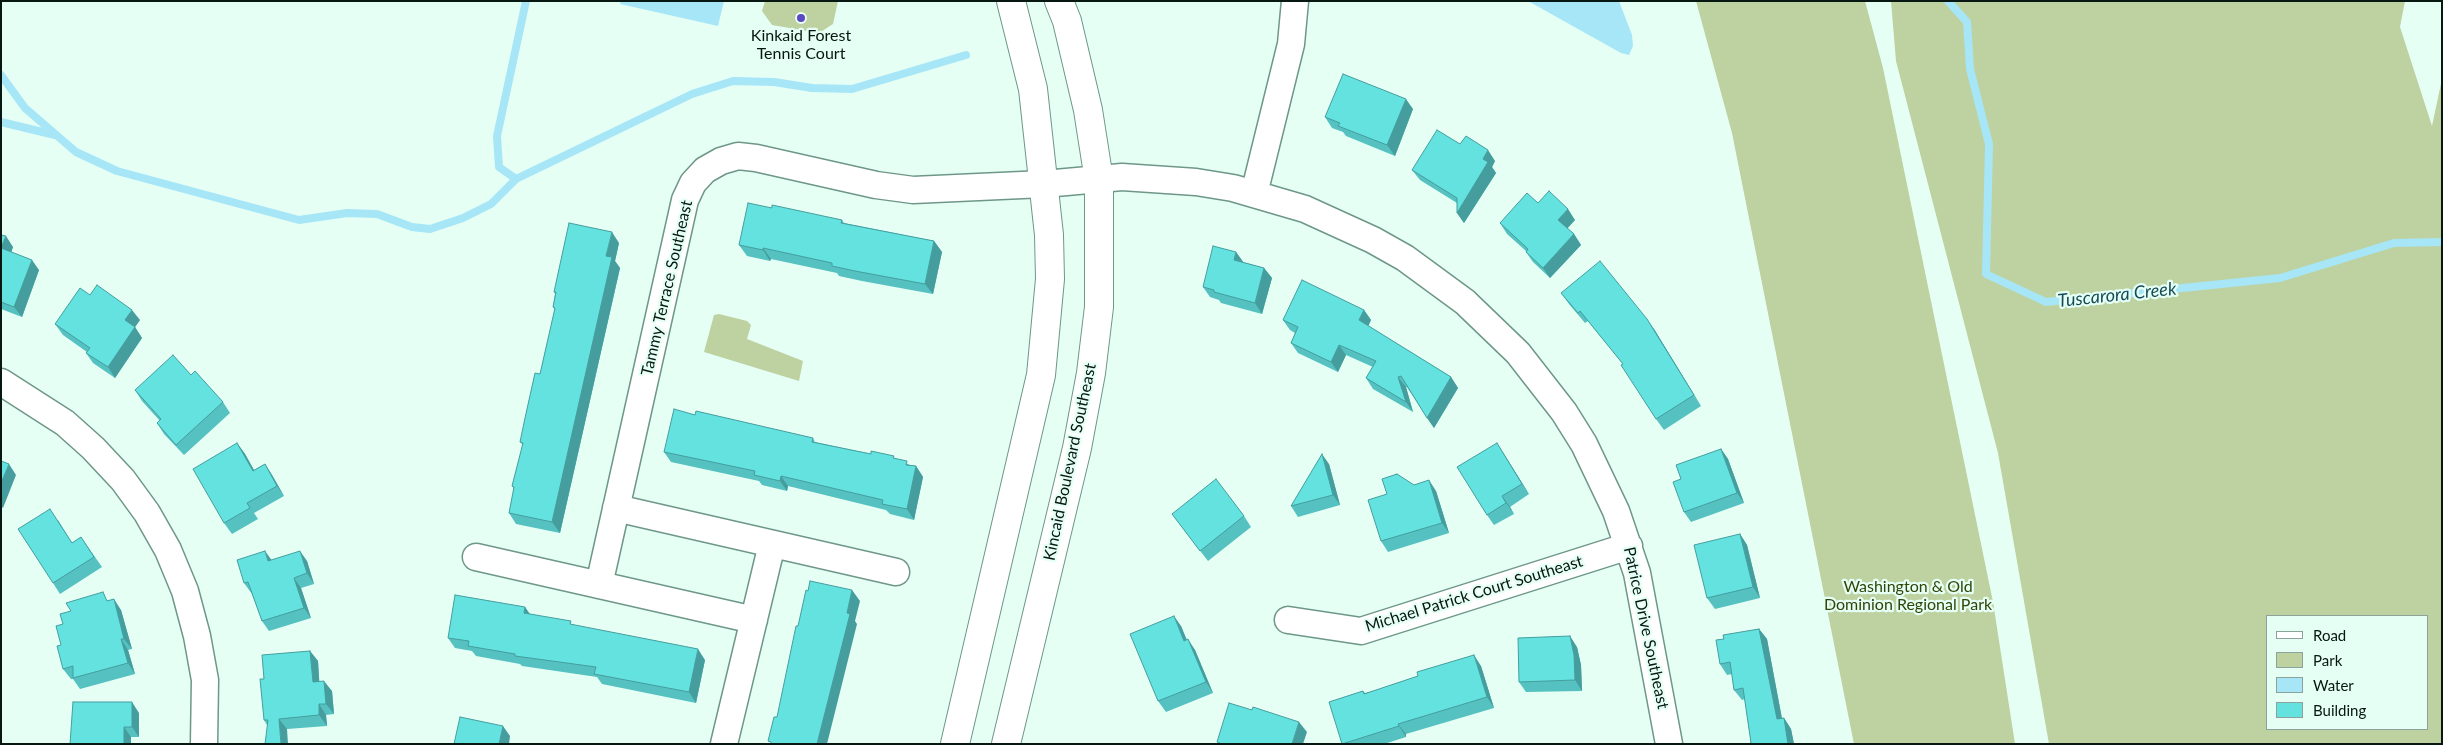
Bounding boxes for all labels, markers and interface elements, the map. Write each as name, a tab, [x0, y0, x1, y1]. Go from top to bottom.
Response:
marker: Kinkaid Forest Tennis Court	[795, 12, 807, 24]
place label: Kinkaid Forest Tennis Court	[751, 26, 851, 64]
street label: Tammy Terrace Southeast	[637, 198, 697, 378]
water label: Tuscarora Creek	[2057, 278, 2177, 312]
street label: Kincaid Boulevard Southeast	[1040, 362, 1100, 562]
street label: Patrice Drive Southeast	[1619, 545, 1673, 711]
street label: Michael Patrick Court Southeast	[1363, 552, 1585, 636]
park label: Washington & Old Dominion Regional Park	[1824, 577, 1992, 615]
legend	[2266, 615, 2428, 730]
text: Road	[2313, 626, 2346, 644]
text: Park	[2313, 651, 2342, 669]
text: Water	[2313, 676, 2354, 694]
text: Building	[2313, 701, 2366, 719]

